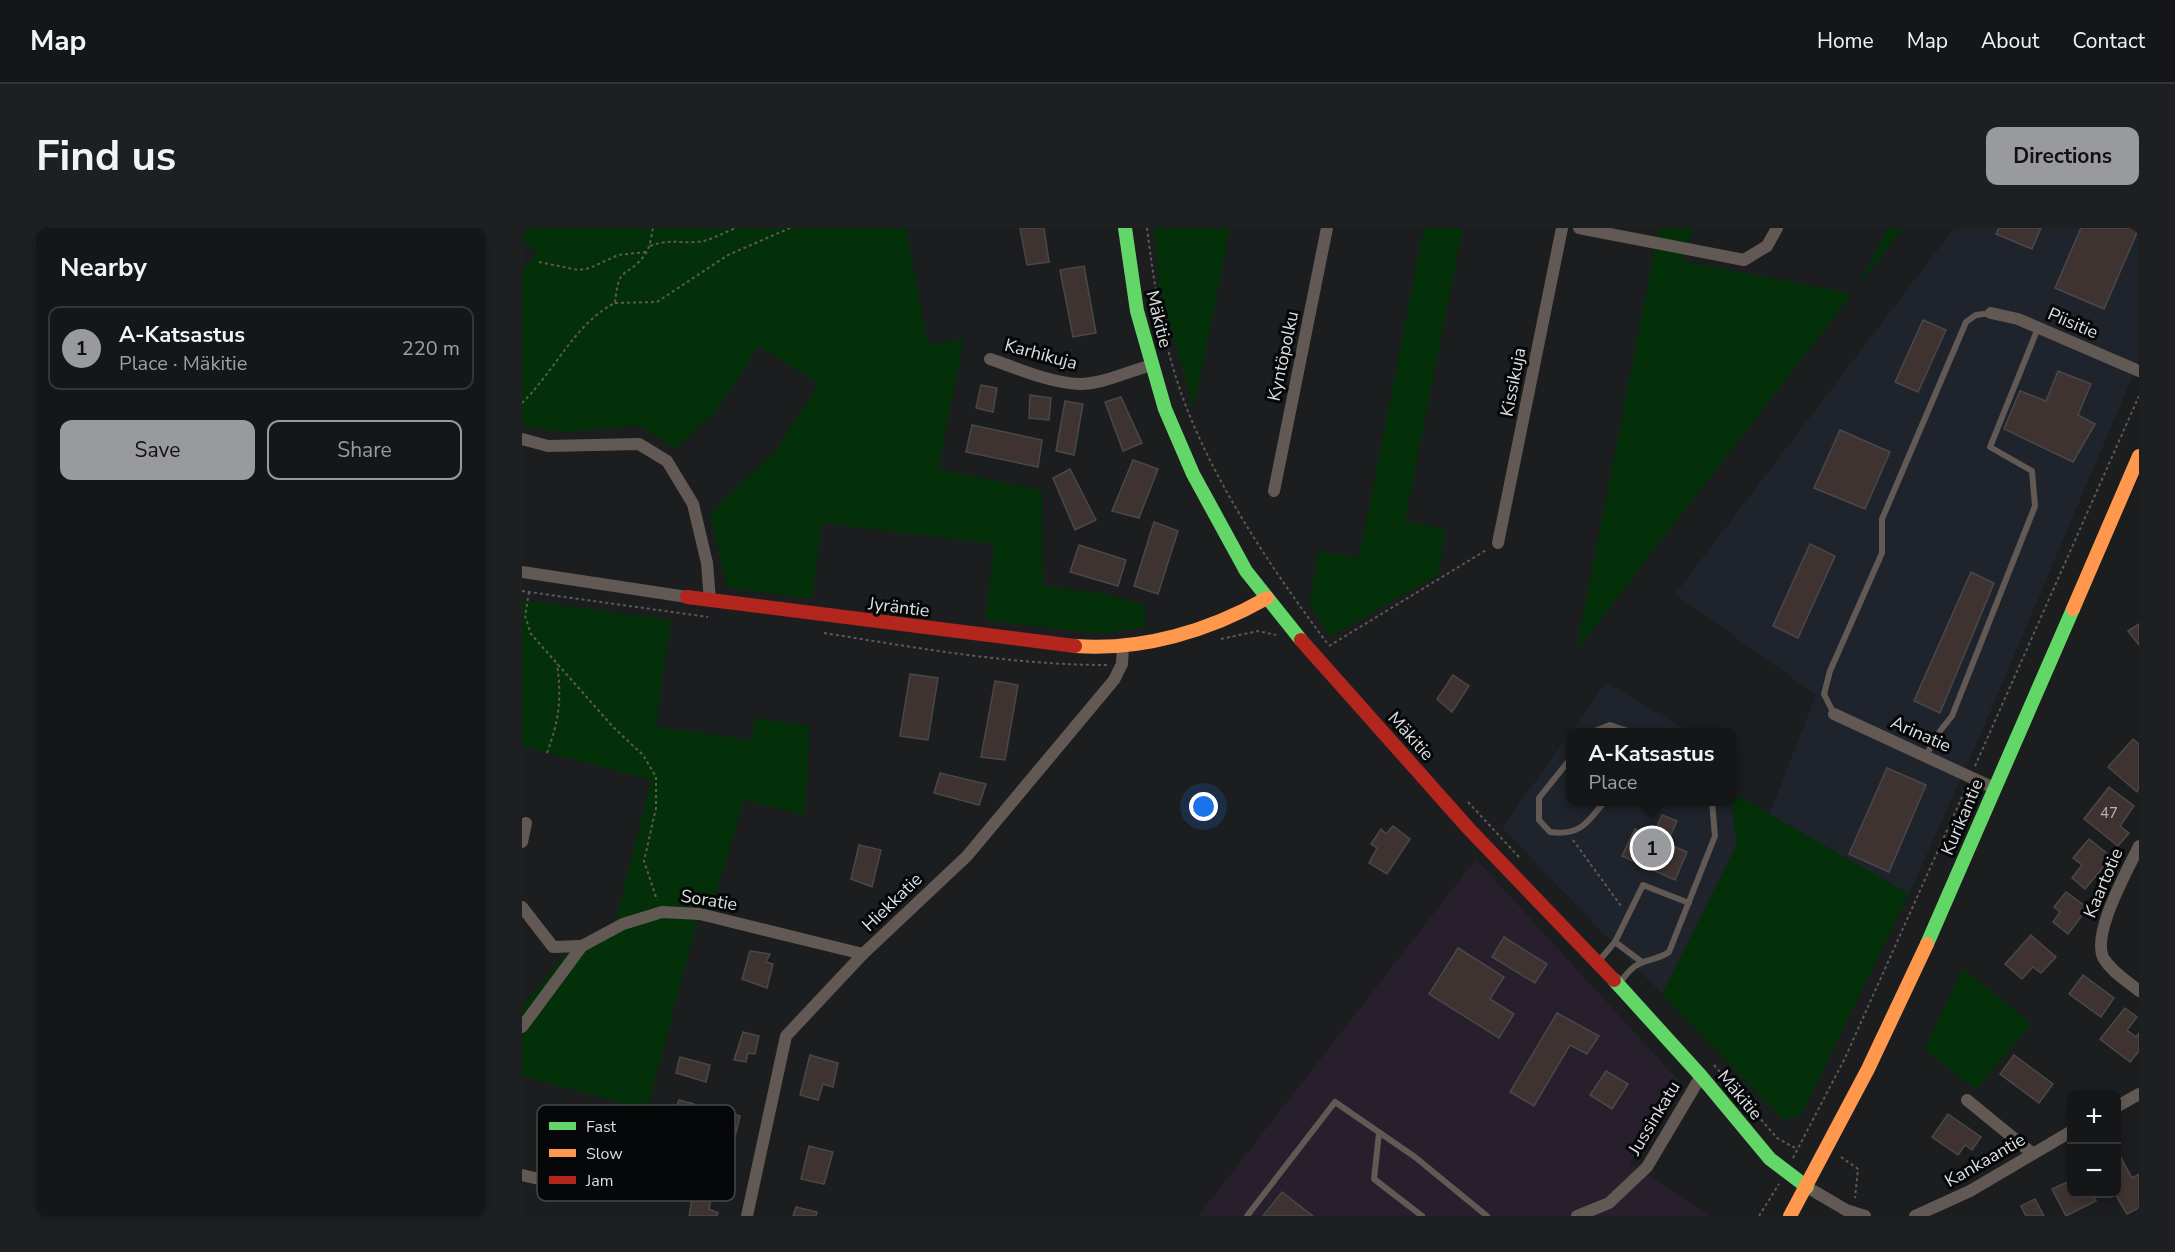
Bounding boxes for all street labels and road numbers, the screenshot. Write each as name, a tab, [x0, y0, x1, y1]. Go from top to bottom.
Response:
street label: Mäkitie	[1140, 288, 1178, 350]
street label: Piisitie	[2044, 302, 2102, 344]
street label: Kyntöpolku	[1262, 309, 1304, 403]
street label: Karhikuja	[1002, 333, 1080, 375]
street label: Kissikuja	[1495, 345, 1531, 419]
street label: Jyräntie	[866, 591, 931, 623]
street label: Mäkitie	[1383, 706, 1439, 766]
street label: Arinatie	[1887, 710, 1955, 758]
street label: Kurikantie	[1935, 775, 1989, 859]
street label: Kaartotie	[2078, 845, 2128, 921]
street label: Hiekkatie	[857, 867, 927, 937]
street label: Soratie	[679, 884, 739, 916]
street label: Mäkitie	[1712, 1065, 1768, 1125]
street label: Jussinkatu	[1622, 1076, 1686, 1160]
street label: Kankaantie	[1940, 1127, 2030, 1193]

